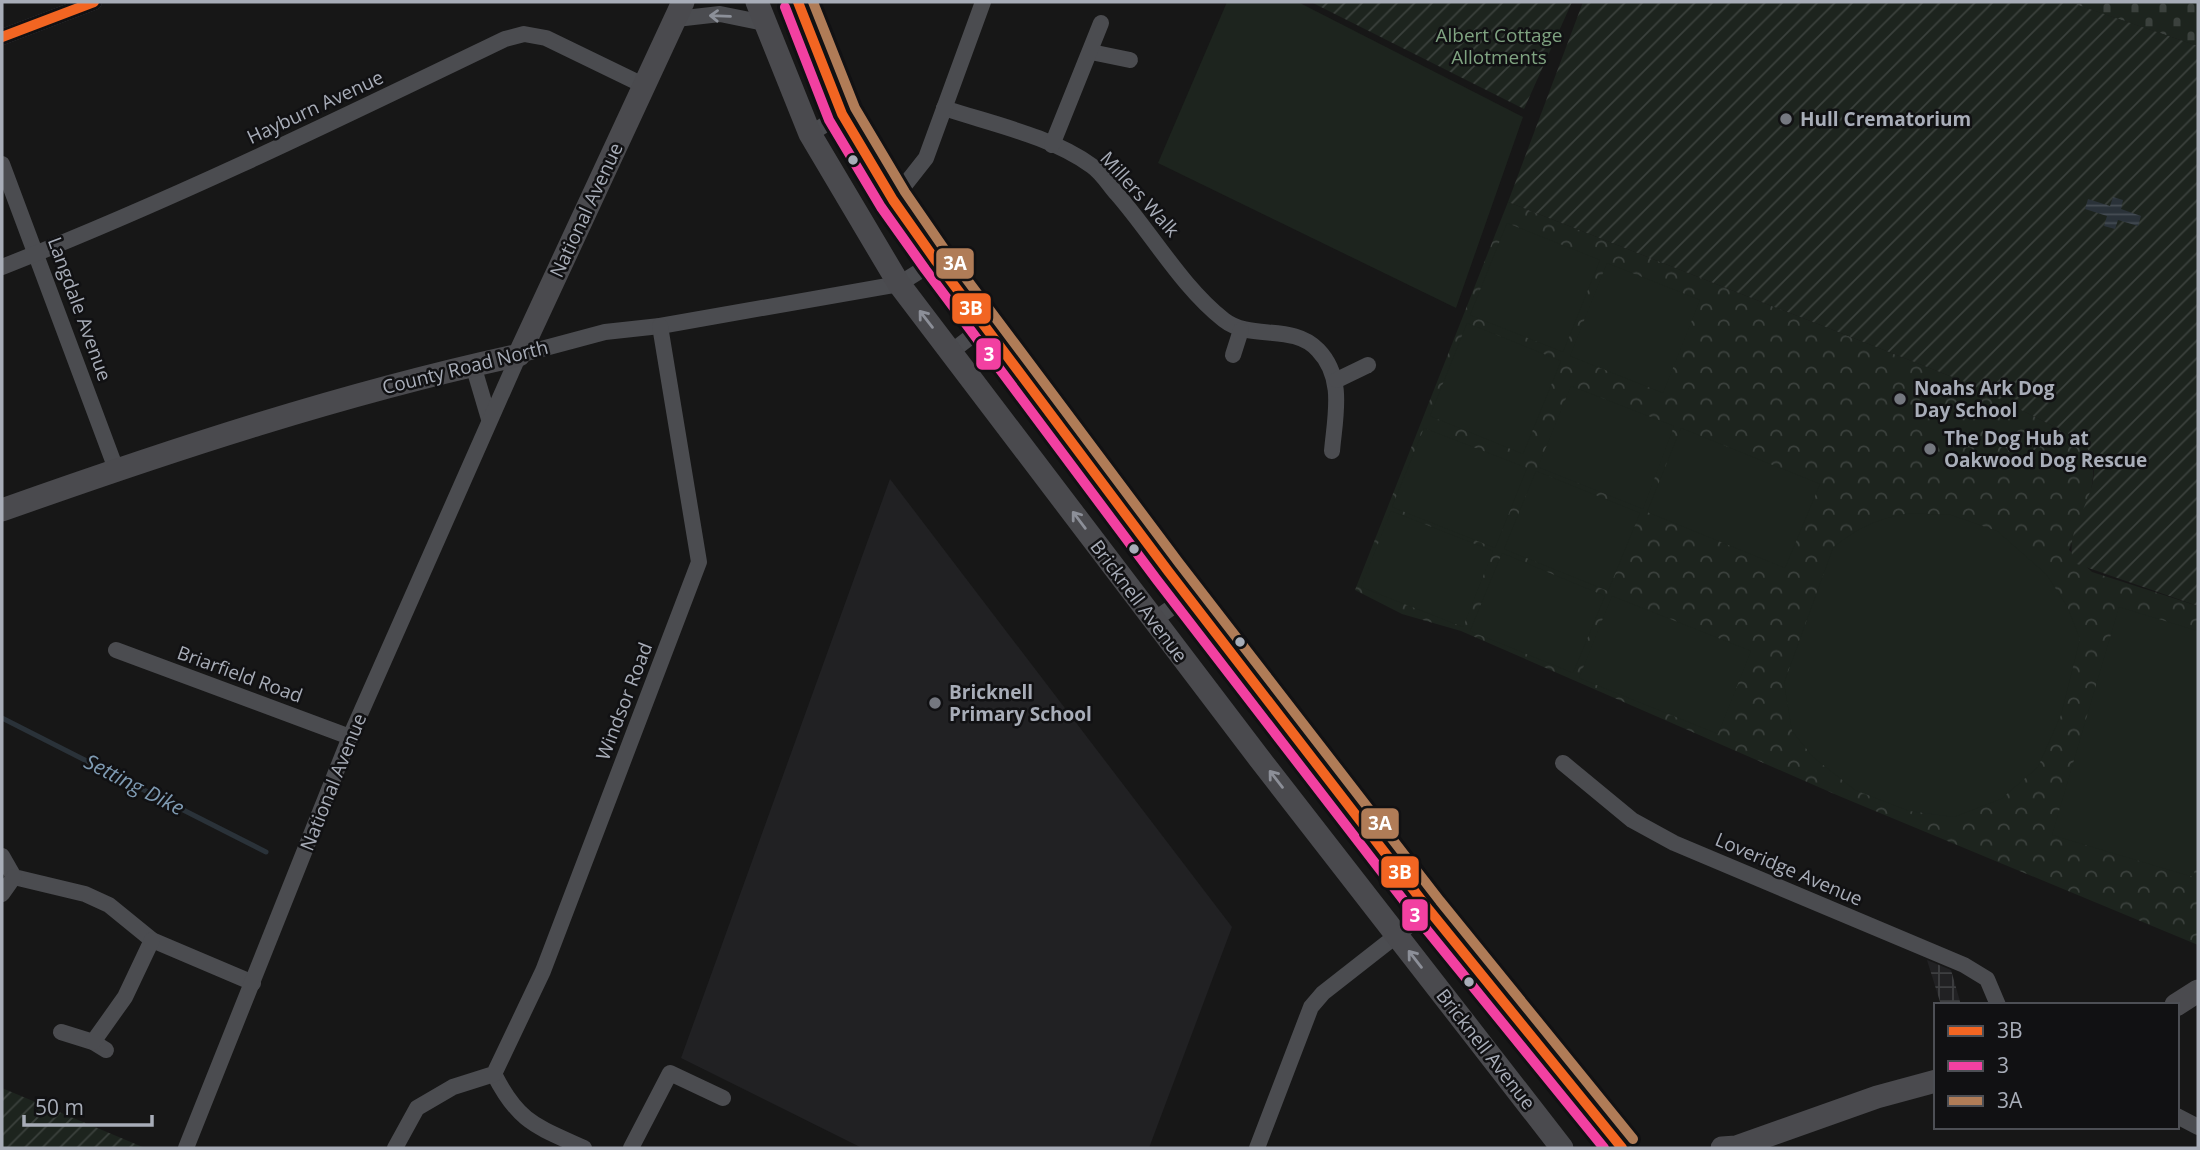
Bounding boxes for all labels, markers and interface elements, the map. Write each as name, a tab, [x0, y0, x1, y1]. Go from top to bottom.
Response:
one-way arrow	[709, 9, 732, 22]
park label: Albert Cottage Allotments	[1435, 22, 1563, 70]
street label: Hayburn Avenue	[242, 64, 388, 150]
place label: Hull Crematorium	[1800, 106, 1971, 132]
marker: Hull Crematorium	[1778, 111, 1794, 127]
street label: National Avenue	[543, 138, 629, 282]
street label: Millers Walk	[1095, 146, 1185, 242]
unlabelled marker	[846, 153, 860, 167]
street label: Langdale Avenue	[42, 234, 118, 384]
line badge: 3A	[935, 247, 975, 280]
text: 3A	[943, 250, 968, 276]
line badge: 3B	[951, 292, 992, 325]
text: 3B	[959, 295, 983, 321]
one-way arrow	[919, 311, 934, 329]
street label: County Road North	[379, 334, 551, 400]
line badge: 3	[975, 337, 1002, 371]
text: 3	[984, 341, 995, 367]
place label: Noahs Ark Dog Day School	[1914, 375, 2055, 423]
marker: Noahs Ark Dog Day School	[1892, 391, 1908, 407]
place label: The Dog Hub at Oakwood Dog Rescue	[1944, 425, 2147, 473]
marker: The Dog Hub at Oakwood Dog Rescue	[1922, 441, 1938, 457]
one-way arrow	[1071, 512, 1086, 530]
street label: Bricknell Avenue	[1084, 535, 1194, 667]
unlabelled marker	[1127, 542, 1141, 556]
unlabelled marker	[1233, 635, 1247, 649]
street label: Windsor Road	[590, 638, 658, 764]
street label: Briarfield Road	[174, 639, 306, 709]
place label: Bricknell Primary School	[949, 679, 1092, 727]
marker: Bricknell Primary School	[927, 695, 943, 711]
street label: National Avenue	[294, 709, 372, 855]
water label: Setting Dike	[80, 747, 189, 821]
one-way arrow	[1268, 771, 1283, 789]
line badge: 3A	[1360, 807, 1400, 840]
text: 3A	[1368, 810, 1393, 836]
street label: Loveridge Avenue	[1711, 826, 1867, 912]
line badge: 3B	[1380, 855, 1420, 889]
text: 3B	[1388, 859, 1412, 885]
line badge: 3	[1401, 898, 1429, 932]
text: 3	[1410, 902, 1421, 928]
one-way arrow	[1408, 950, 1423, 969]
unlabelled marker	[1462, 975, 1476, 989]
street label: Bricknell Avenue	[1431, 983, 1541, 1115]
legend	[1934, 1003, 2179, 1129]
text: 3B	[1997, 1016, 2023, 1044]
text: 3	[1997, 1051, 2009, 1079]
scale bar	[24, 1084, 152, 1128]
text: 3A	[1997, 1086, 2023, 1114]
text: 50 m	[35, 1093, 84, 1121]

